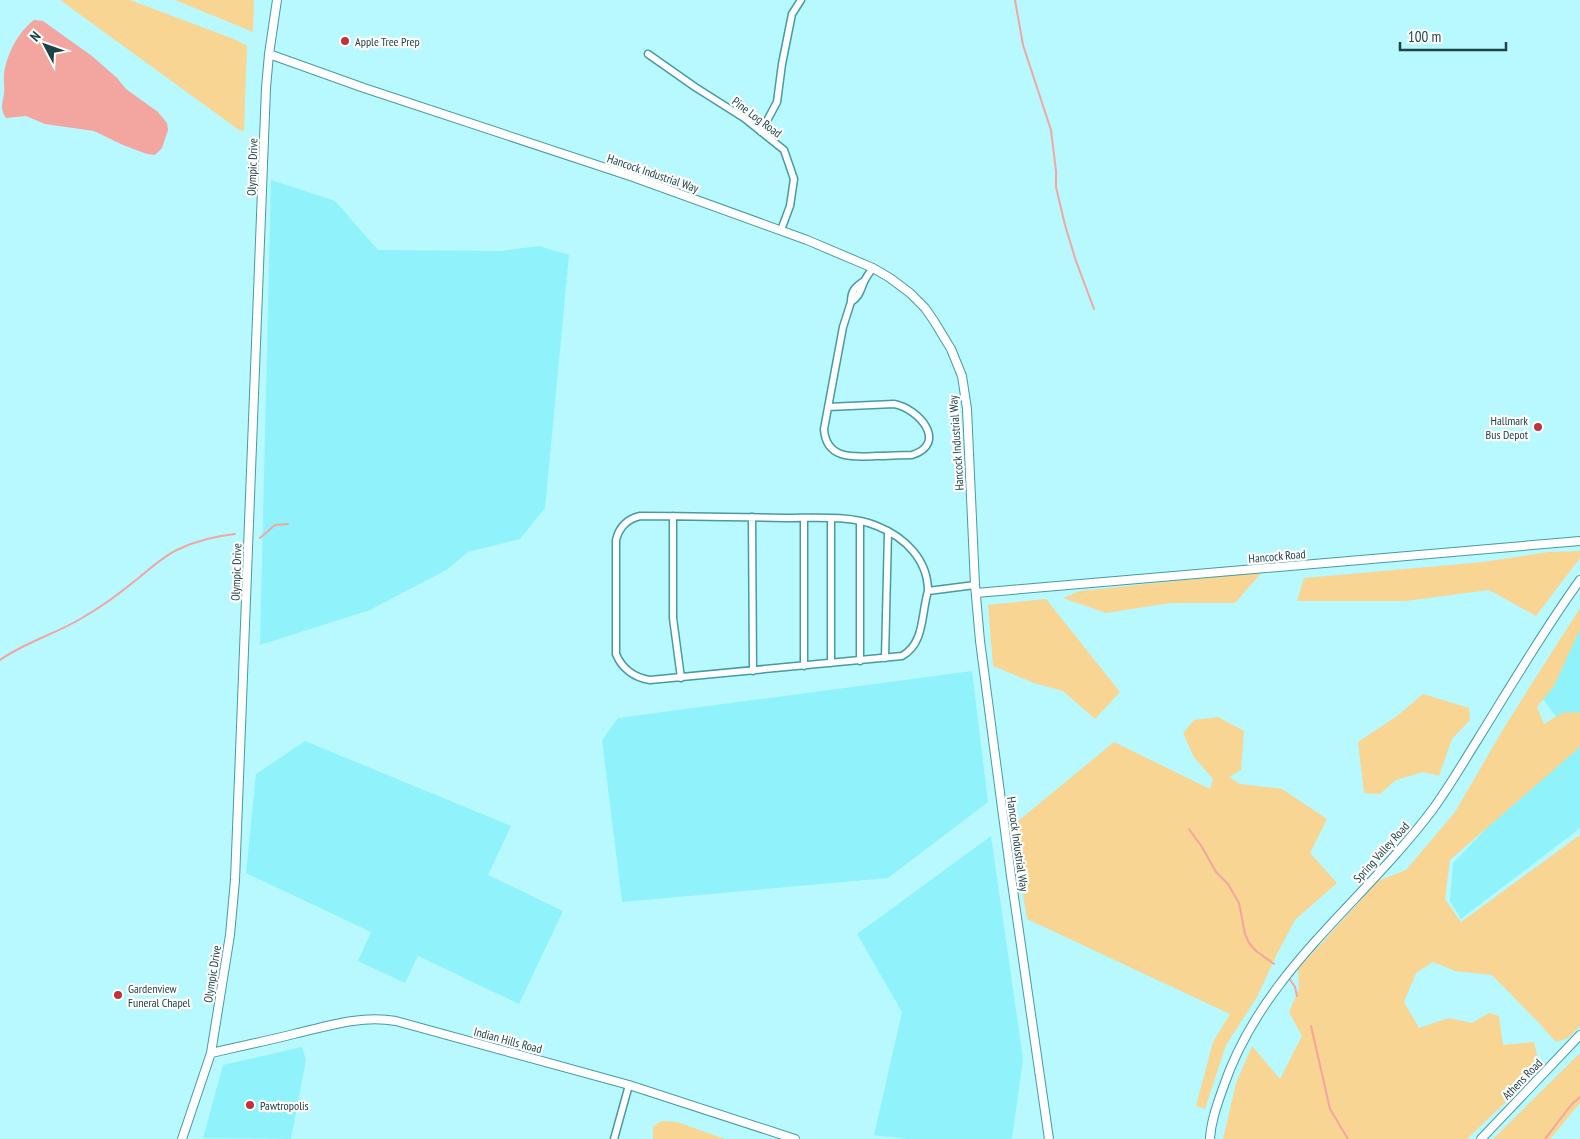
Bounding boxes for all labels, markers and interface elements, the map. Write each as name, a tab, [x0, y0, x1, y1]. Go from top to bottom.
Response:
north arrow	[20, 20, 70, 70]
scale bar	[1400, 20, 1506, 52]
text: 100 m	[1408, 27, 1441, 46]
text: N	[26, 28, 44, 45]
place label: Apple Tree Prep	[355, 34, 420, 49]
marker: Apple Tree Prep	[339, 35, 351, 47]
street label: Pine Log Road	[729, 93, 785, 141]
street label: Olympic Drive	[243, 138, 261, 196]
street label: Hancock Industrial Way	[605, 150, 701, 196]
street label: Hancock Industrial Way	[945, 394, 967, 491]
place label: Hallmark Bus Depot	[1486, 413, 1529, 442]
marker: Hallmark Bus Depot	[1532, 421, 1544, 433]
street label: Olympic Drive	[227, 543, 245, 601]
street label: Hancock Road	[1248, 546, 1306, 566]
street label: Hancock Industrial Way	[1004, 796, 1032, 893]
street label: Spring Valley Road	[1350, 819, 1412, 885]
street label: Olympic Drive	[200, 944, 224, 1004]
place label: Gardenview Funeral Chapel	[128, 981, 191, 1010]
marker: Gardenview Funeral Chapel	[112, 989, 124, 1001]
street label: Indian Hills Road	[472, 1024, 544, 1056]
street label: Athens Road	[1499, 1055, 1545, 1103]
place label: Pawtropolis	[260, 1098, 309, 1113]
marker: Pawtropolis	[244, 1099, 256, 1111]

